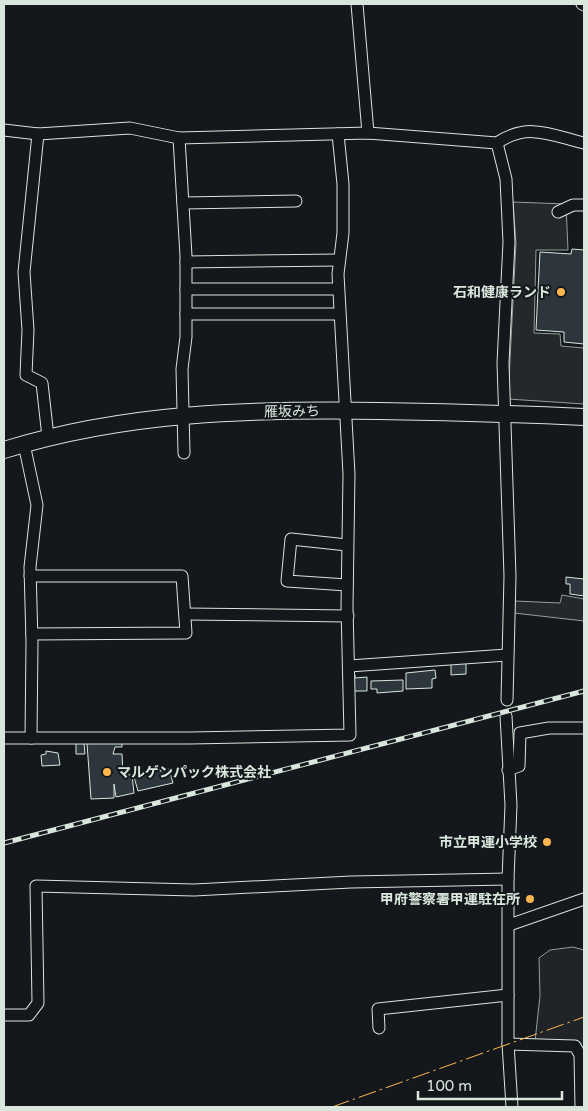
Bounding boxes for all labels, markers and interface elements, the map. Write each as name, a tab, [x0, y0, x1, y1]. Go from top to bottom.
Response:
place label: 石和健康ランド	[453, 284, 551, 301]
marker: 石和健康ランド	[555, 286, 567, 298]
street label: 雁坂みち	[264, 403, 320, 420]
place label: マルゲンパック株式会社	[117, 764, 271, 781]
marker: マルゲンパック株式会社	[101, 766, 113, 778]
place label: 市立甲運小学校	[439, 834, 537, 851]
marker: 市立甲運小学校	[541, 836, 553, 848]
place label: 甲府警察署甲運駐在所	[380, 891, 520, 908]
marker: 甲府警察署甲運駐在所	[524, 893, 536, 905]
scale bar	[418, 1068, 562, 1100]
text: 100 m	[426, 1077, 472, 1095]

